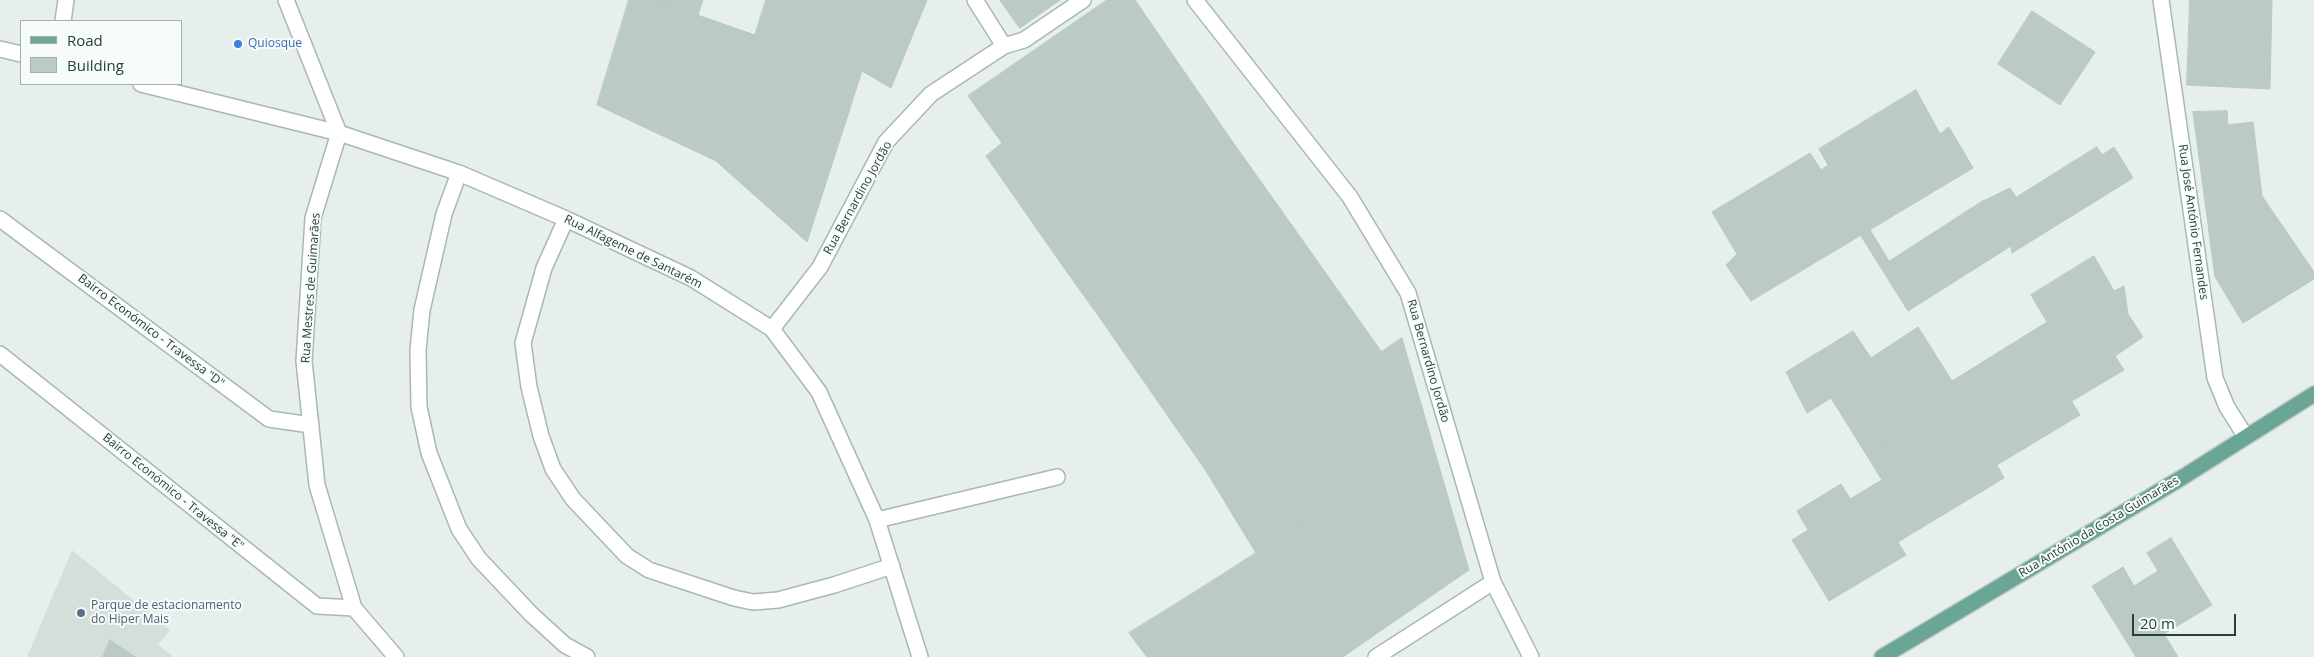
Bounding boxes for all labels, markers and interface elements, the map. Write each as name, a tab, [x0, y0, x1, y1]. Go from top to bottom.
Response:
legend	[20, 20, 182, 85]
text: Road	[67, 30, 103, 50]
place label: Quiosque	[248, 37, 302, 51]
marker: Quiosque	[232, 38, 244, 50]
text: Building	[67, 55, 124, 75]
street label: Rua Bernardino Jordão	[821, 139, 895, 257]
street label: Rua José António Fernandes	[2175, 143, 2211, 301]
street label: Rua Mestres de Guimarães	[299, 212, 323, 364]
street label: Rua Alfageme de Santarém	[562, 212, 704, 292]
street label: Bairro Económico - Travessa "D"	[75, 271, 227, 391]
street label: Rua Bernardino Jordão	[1404, 298, 1452, 424]
street label: Bairro Económico - Travessa "E"	[100, 431, 246, 553]
street label: Rua António da Costa Guimarães	[2016, 473, 2182, 581]
place label: Parque de estacionamento do Hiper Mais	[91, 599, 242, 627]
scale bar	[2134, 604, 2238, 636]
marker: Parque de estacionamento do Hiper Mais	[75, 607, 87, 619]
text: 20 m	[2140, 613, 2175, 633]

